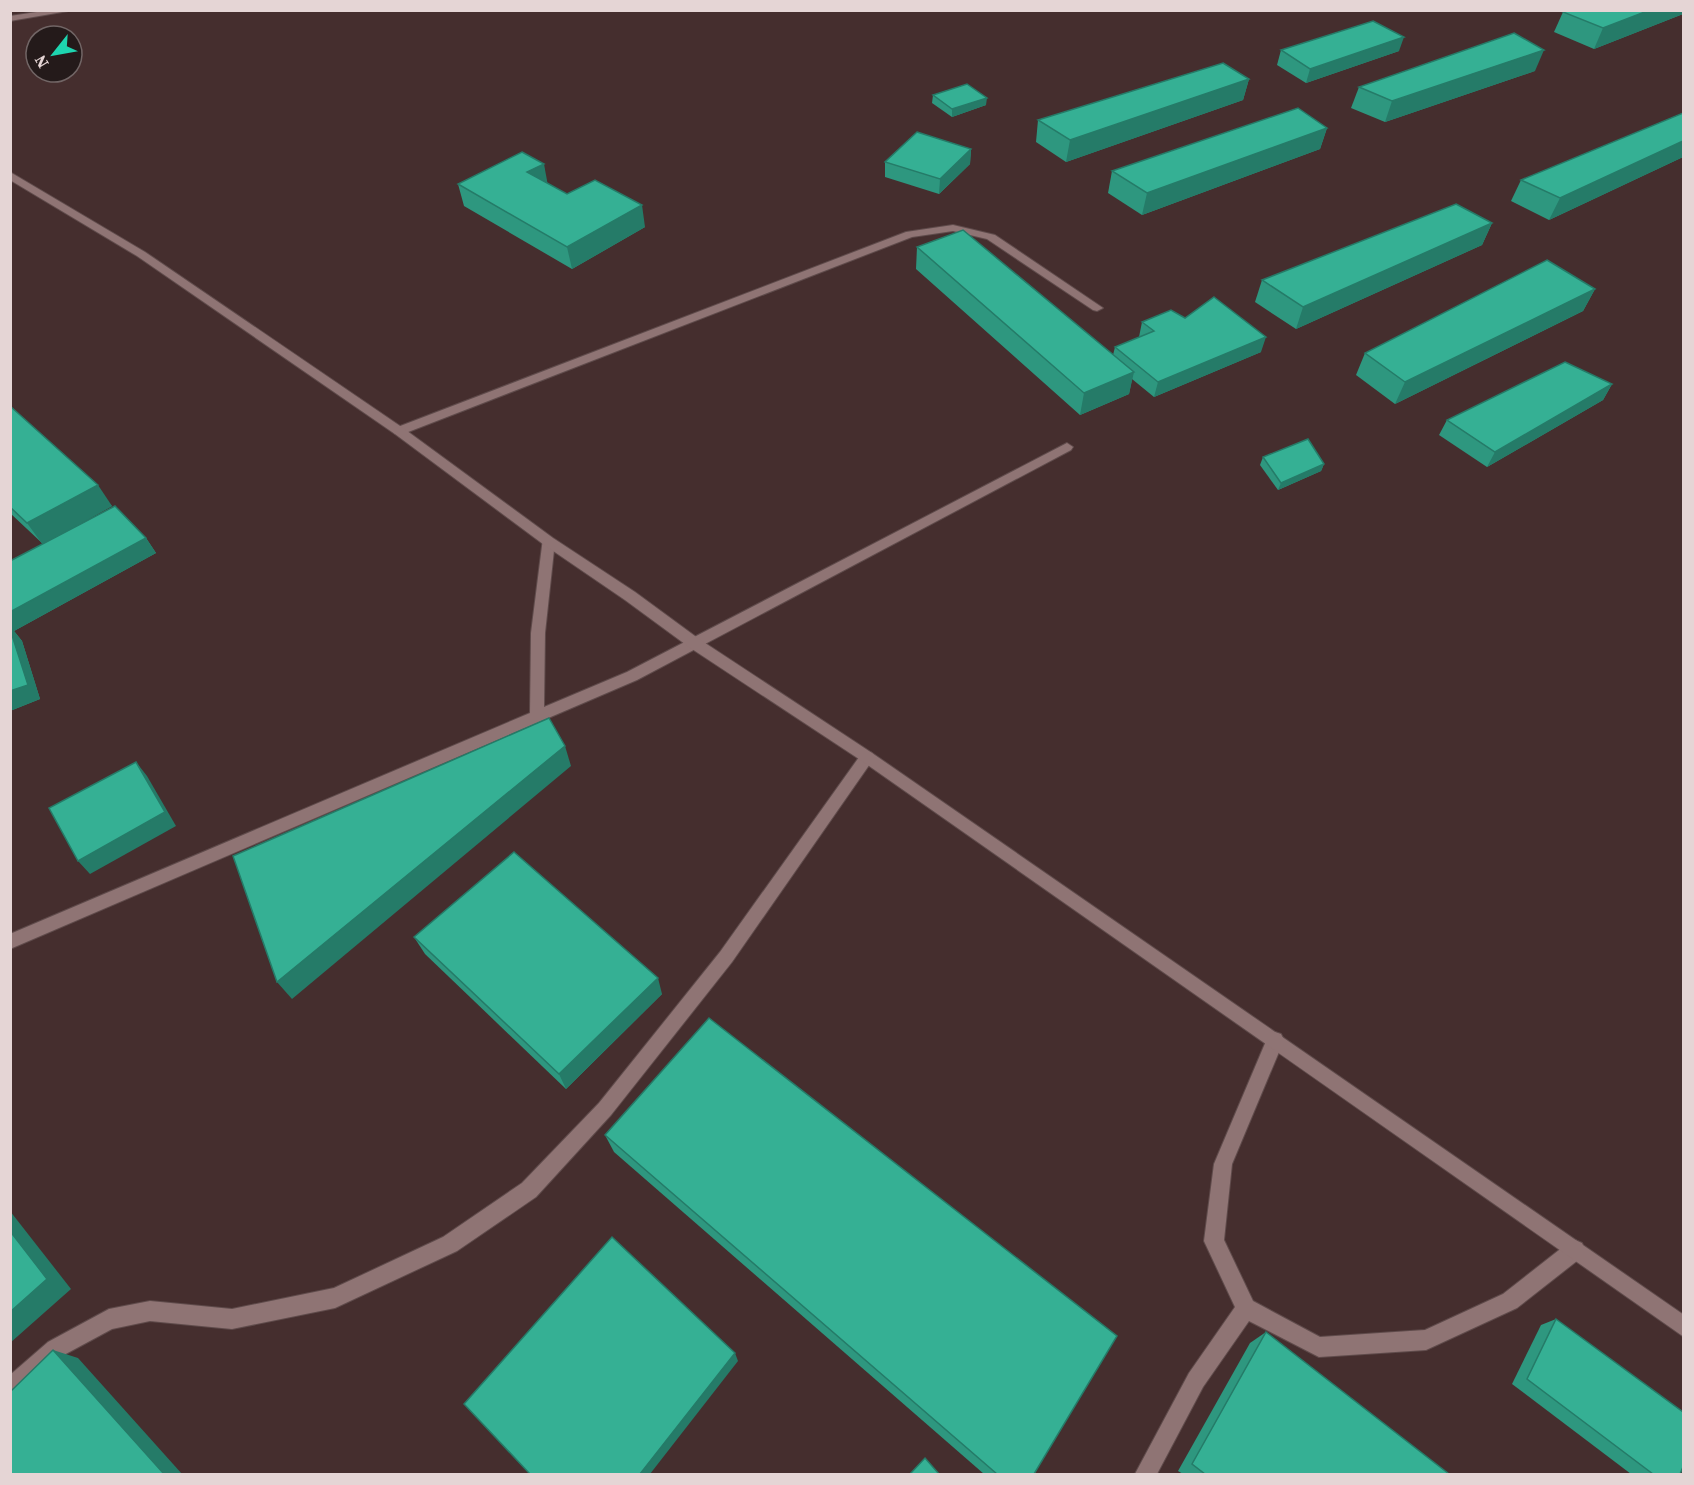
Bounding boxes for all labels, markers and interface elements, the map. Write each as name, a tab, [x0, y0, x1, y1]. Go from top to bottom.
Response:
north arrow	[24, 24, 84, 84]
text: N	[29, 51, 54, 72]

